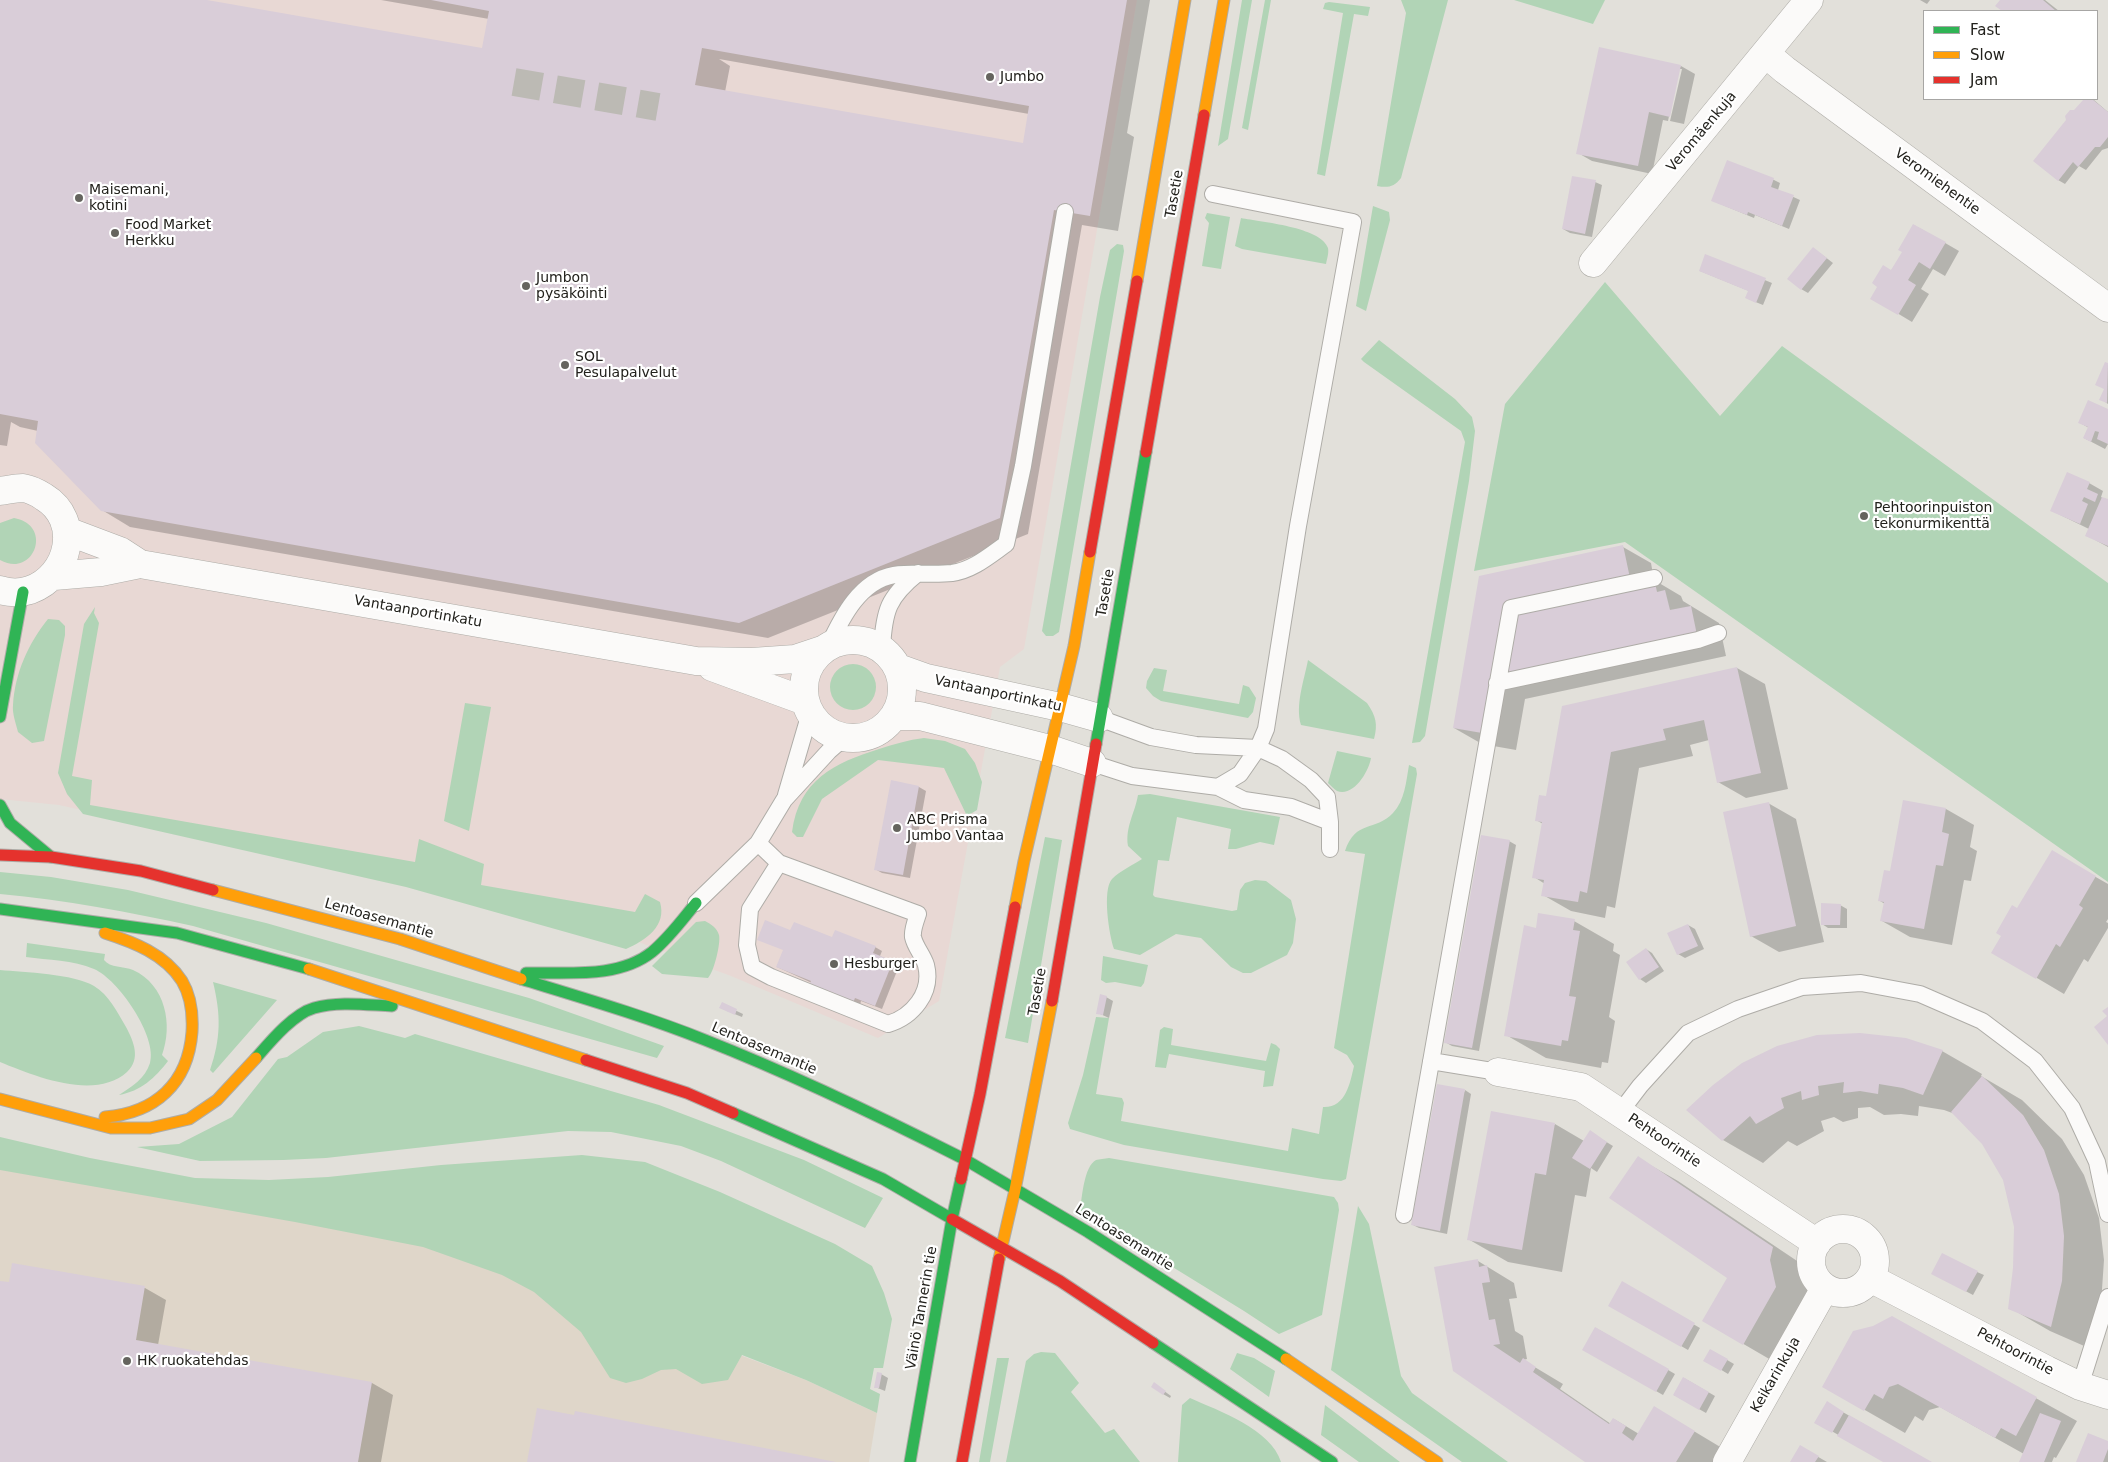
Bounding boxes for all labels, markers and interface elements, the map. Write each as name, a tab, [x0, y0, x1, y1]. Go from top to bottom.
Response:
legend	[1923, 10, 2098, 100]
text: Fast	[1970, 21, 2000, 39]
text: Slow	[1970, 46, 2005, 64]
place label: Jumbo	[1000, 69, 1044, 85]
marker: Jumbo	[984, 71, 996, 83]
text: Jam	[1970, 71, 1998, 89]
street label: Veromäenkuja	[1663, 88, 1741, 176]
street label: Veromiehentie	[1891, 145, 1983, 219]
street label: Tasetie	[1162, 169, 1188, 219]
place label: Maisemani, kotini	[89, 182, 169, 214]
marker: Maisemani, kotini	[73, 192, 85, 204]
place label: Food Market Herkku	[125, 217, 211, 250]
marker: Food Market Herkku	[109, 227, 121, 239]
place label: Jumbon pysäköinti	[536, 270, 607, 302]
marker: Jumbon pysäköinti	[520, 280, 532, 292]
place label: SOL Pesulapalvelut	[575, 349, 677, 382]
marker: SOL Pesulapalvelut	[559, 359, 571, 371]
place label: Pehtoorinpuiston tekonurmikenttä	[1874, 500, 1992, 532]
marker: Pehtoorinpuiston tekonurmikenttä	[1858, 510, 1870, 522]
street label: Tasetie	[1093, 568, 1119, 618]
street label: Vantaanportinkatu	[353, 592, 483, 632]
street label: Vantaanportinkatu	[933, 672, 1063, 716]
place label: ABC Prisma Jumbo Vantaa	[907, 812, 1004, 844]
marker: ABC Prisma Jumbo Vantaa	[891, 822, 903, 834]
street label: Lentoasemantie	[323, 895, 435, 943]
place label: Hesburger	[844, 956, 917, 972]
marker: Hesburger	[828, 958, 840, 970]
street label: Tasetie	[1025, 967, 1051, 1017]
street label: Lentoasemantie	[709, 1019, 819, 1079]
street label: Pehtoorintie	[1624, 1110, 1704, 1172]
street label: Lentoasemantie	[1072, 1201, 1176, 1275]
street label: Väinö Tannerin tie	[903, 1245, 941, 1371]
street label: Pehtoorintie	[1974, 1325, 2056, 1379]
street label: Keikarinkuja	[1747, 1334, 1805, 1416]
place label: HK ruokatehdas	[137, 1353, 249, 1369]
marker: HK ruokatehdas	[121, 1355, 133, 1367]

